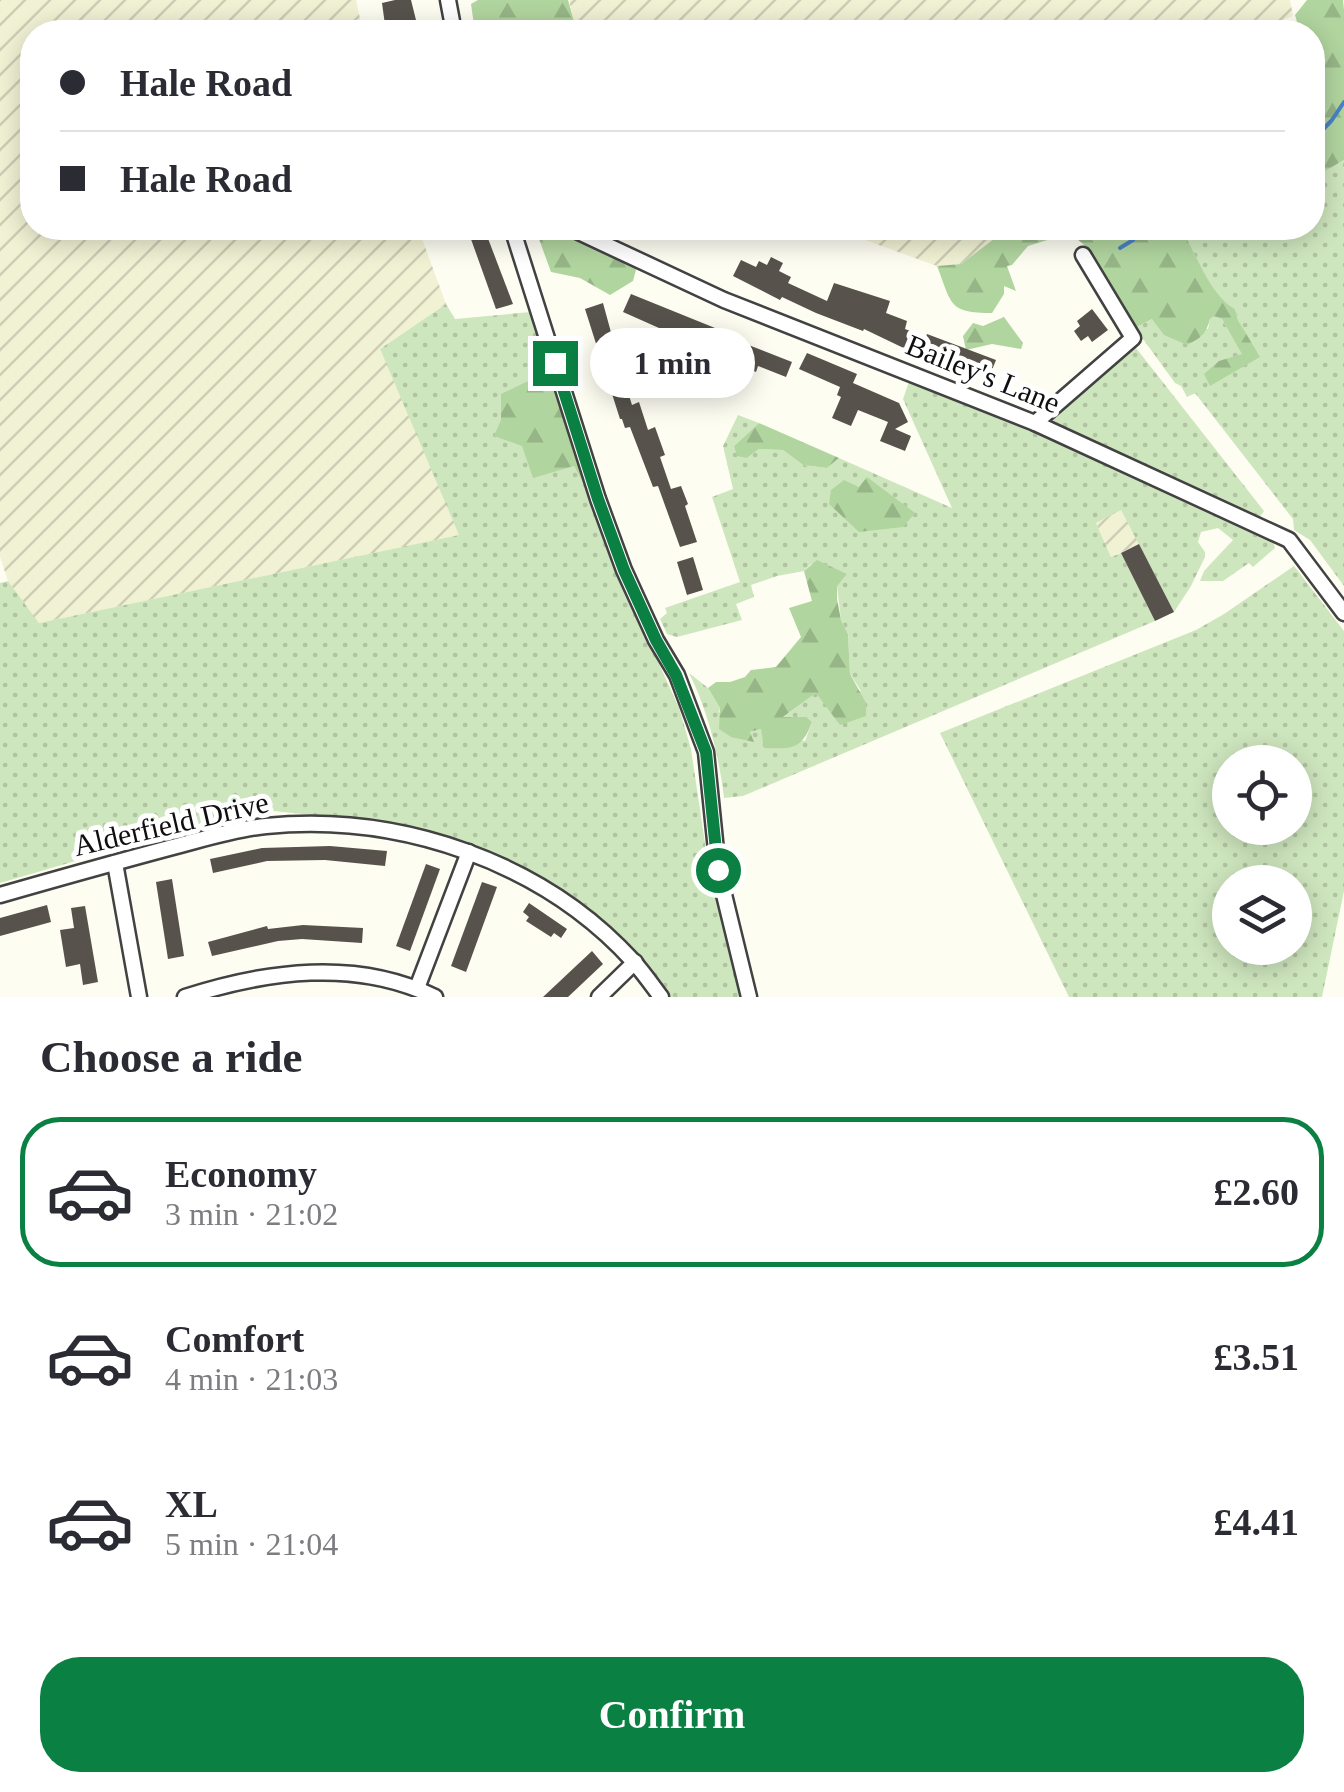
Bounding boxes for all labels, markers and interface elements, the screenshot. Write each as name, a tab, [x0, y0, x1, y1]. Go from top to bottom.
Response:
text: Hale Road	[120, 62, 292, 104]
text: Hale Road	[120, 158, 292, 200]
callout: 1 min	[590, 328, 755, 398]
street label: Bailey's Lane	[902, 328, 1065, 419]
route end	[533, 341, 578, 386]
text: 1 min	[634, 345, 711, 381]
map controls	[1212, 745, 1312, 965]
button: locate	[1212, 745, 1312, 845]
street label: Alderfield Drive	[70, 785, 272, 862]
route start	[696, 848, 741, 893]
button: layers	[1212, 865, 1312, 965]
text: Choose a ride	[40, 1032, 303, 1082]
icon: car	[45, 1147, 135, 1237]
text: Economy	[165, 1153, 317, 1195]
text: £2.60	[1214, 1171, 1299, 1213]
text: 3 min · 21:02	[165, 1196, 338, 1232]
icon: car	[45, 1312, 135, 1402]
text: Comfort	[165, 1318, 304, 1360]
text: £3.51	[1214, 1336, 1299, 1378]
text: 4 min · 21:03	[165, 1361, 338, 1397]
icon: car	[45, 1477, 135, 1567]
text: XL	[165, 1483, 218, 1525]
text: £4.41	[1214, 1501, 1299, 1543]
text: 5 min · 21:04	[165, 1526, 338, 1562]
button: Confirm	[40, 1657, 1304, 1772]

